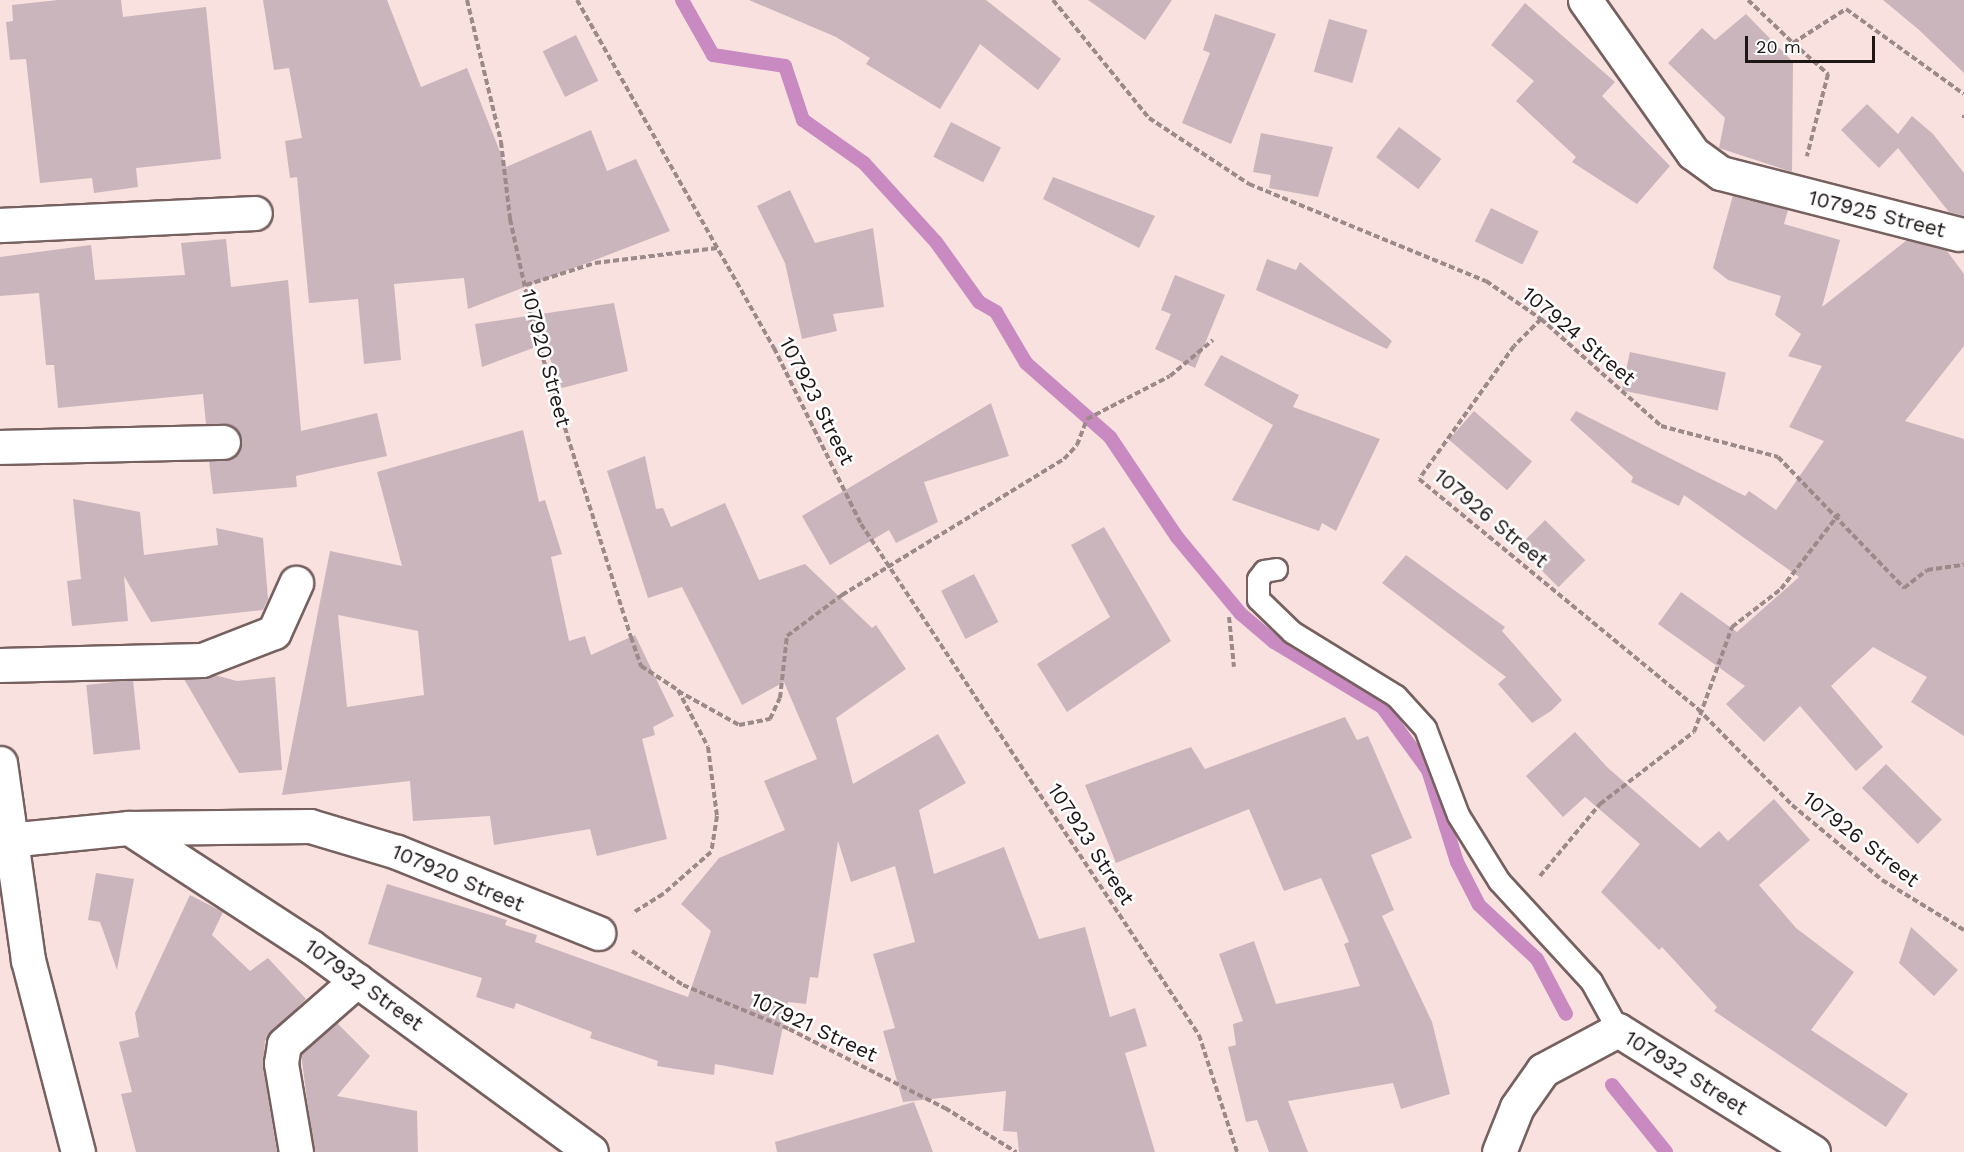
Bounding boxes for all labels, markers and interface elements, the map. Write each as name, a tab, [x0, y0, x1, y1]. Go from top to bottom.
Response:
scale bar	[1748, 24, 1878, 62]
text: 20 m	[1756, 36, 1801, 57]
street label: 107925 Street	[1806, 185, 1948, 243]
street label: 107924 Street	[1517, 281, 1641, 391]
street label: 107920 Street	[516, 287, 576, 429]
street label: 107923 Street	[774, 333, 860, 469]
street label: 107926 Street	[1429, 463, 1553, 573]
street label: 107923 Street	[1042, 778, 1140, 910]
street label: 107926 Street	[1798, 786, 1924, 892]
street label: 107920 Street	[388, 839, 528, 917]
street label: 107932 Street	[300, 934, 428, 1036]
street label: 107921 Street	[747, 987, 881, 1067]
street label: 107932 Street	[1620, 1025, 1752, 1121]

